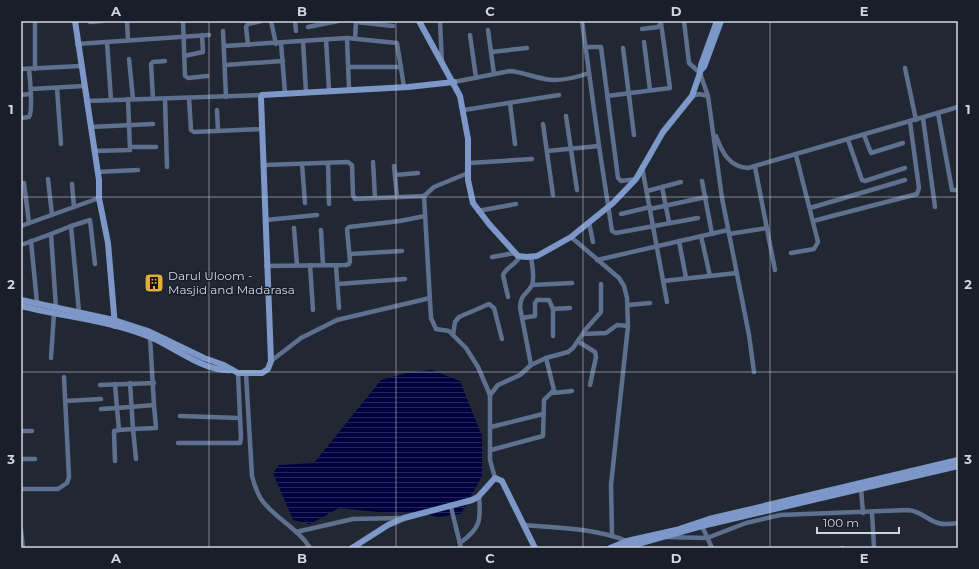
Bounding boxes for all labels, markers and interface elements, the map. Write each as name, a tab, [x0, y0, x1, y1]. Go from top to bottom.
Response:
text: A	[110, 3, 122, 19]
text: B	[297, 3, 307, 19]
text: C	[485, 3, 495, 19]
text: D	[671, 3, 682, 19]
text: E	[860, 3, 869, 19]
text: 1	[8, 101, 14, 117]
text: 1	[965, 101, 971, 117]
place label: Darul Uloom - Masjid and Madarasa	[168, 268, 295, 297]
building icon: Darul Uloom - Masjid and Madarasa	[143, 272, 165, 294]
text: 2	[7, 276, 15, 292]
text: 2	[964, 276, 972, 292]
text: 3	[6, 451, 15, 467]
text: 3	[963, 451, 972, 467]
scale bar	[817, 509, 899, 535]
text: 100 m	[823, 515, 859, 530]
text: A	[110, 550, 122, 566]
text: B	[297, 550, 307, 566]
text: C	[485, 550, 495, 566]
text: D	[671, 550, 682, 566]
text: E	[860, 550, 869, 566]

